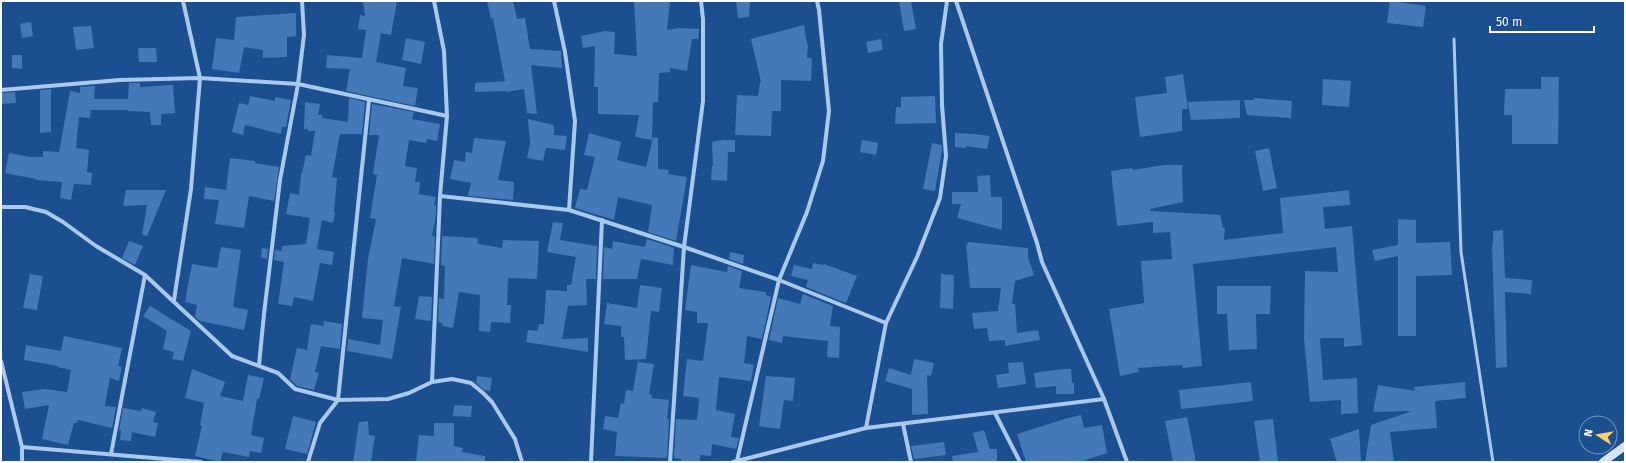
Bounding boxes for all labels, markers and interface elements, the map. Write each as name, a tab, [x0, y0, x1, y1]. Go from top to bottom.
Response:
scale bar	[1490, 8, 1594, 34]
text: 50 m	[1496, 15, 1522, 29]
north arrow	[1578, 415, 1618, 455]
text: N	[1582, 428, 1596, 438]

